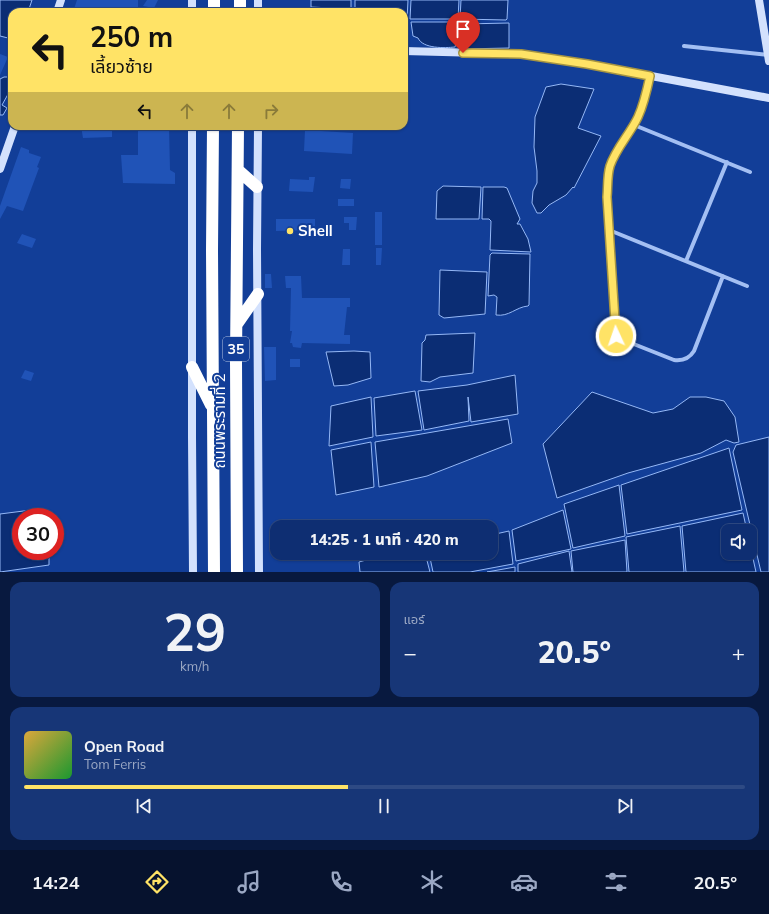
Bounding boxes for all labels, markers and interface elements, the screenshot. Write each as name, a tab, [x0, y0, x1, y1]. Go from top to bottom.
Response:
pin	[446, 12, 480, 53]
icon: arrive	[452, 18, 474, 40]
text: 250 m	[90, 19, 173, 54]
icon: left	[24, 24, 76, 76]
text: เลี้ยวซ้าย	[90, 55, 153, 78]
icon: left	[134, 100, 156, 122]
icon: ahead	[176, 100, 198, 122]
icon: ahead	[218, 100, 240, 122]
icon: right	[260, 100, 282, 122]
place label: Shell	[298, 221, 333, 240]
marker: Shell	[285, 226, 295, 236]
position arrow	[595, 315, 637, 357]
road number: 35	[223, 337, 249, 361]
street label: ถนนพระรามที่ 2	[209, 374, 229, 468]
speed limit sign: 30	[12, 508, 64, 560]
map controls	[721, 524, 757, 560]
button: sound	[721, 524, 757, 560]
text: 14:25 · 1 นาที · 420 m	[309, 530, 459, 549]
text: 29	[164, 599, 226, 664]
text: แอร์	[404, 611, 425, 627]
text: 20.5°	[538, 633, 611, 671]
text: −	[404, 639, 417, 667]
text: +	[732, 639, 745, 667]
text: km/h	[180, 658, 209, 674]
text: Open Road	[84, 737, 164, 756]
text: Tom Ferris	[84, 756, 146, 772]
icon: previous	[133, 795, 155, 817]
icon: pause	[373, 795, 395, 817]
icon: next	[614, 795, 636, 817]
icon: directions	[143, 868, 171, 896]
icon: music	[235, 868, 263, 896]
icon: phone	[327, 868, 355, 896]
icon: climate	[418, 868, 446, 896]
icon: car	[510, 868, 538, 896]
icon: filters	[602, 868, 630, 896]
text: 14:24	[32, 871, 80, 894]
text: 20.5°	[693, 871, 737, 894]

